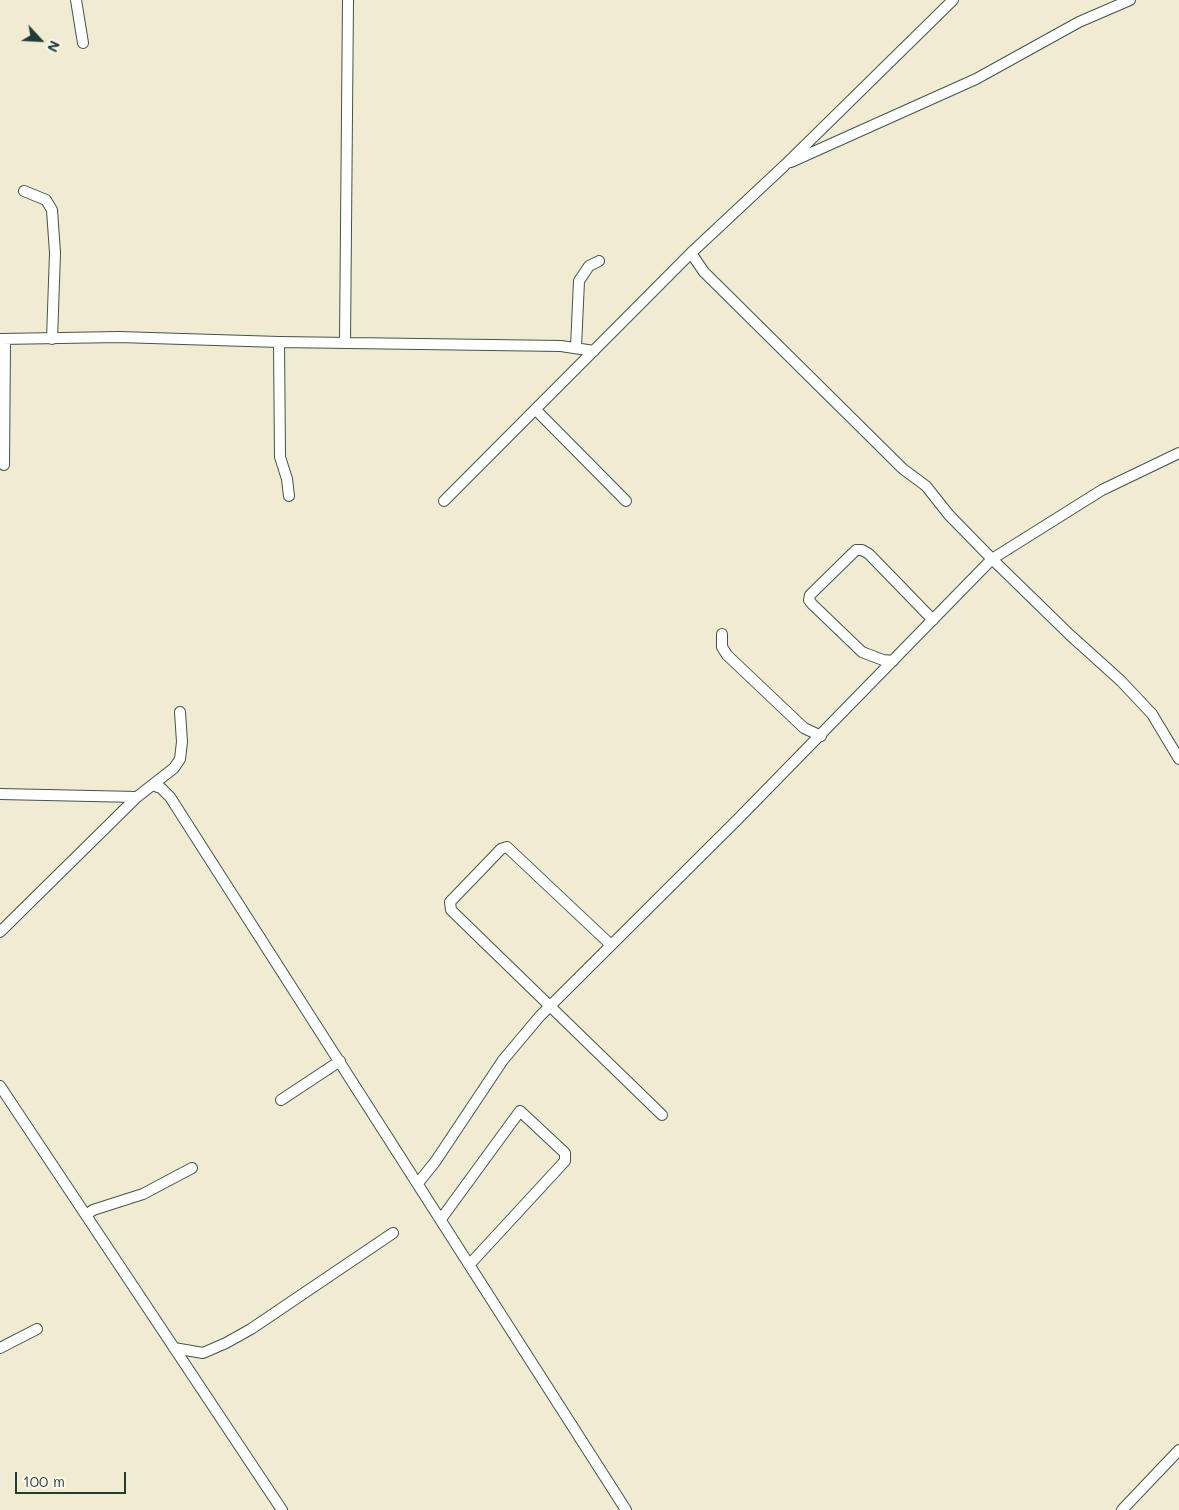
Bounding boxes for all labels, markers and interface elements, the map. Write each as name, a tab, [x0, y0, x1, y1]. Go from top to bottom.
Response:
north arrow	[15, 15, 65, 65]
text: N	[43, 38, 65, 55]
scale bar	[18, 1462, 129, 1494]
text: 100 m	[23, 1471, 65, 1491]

